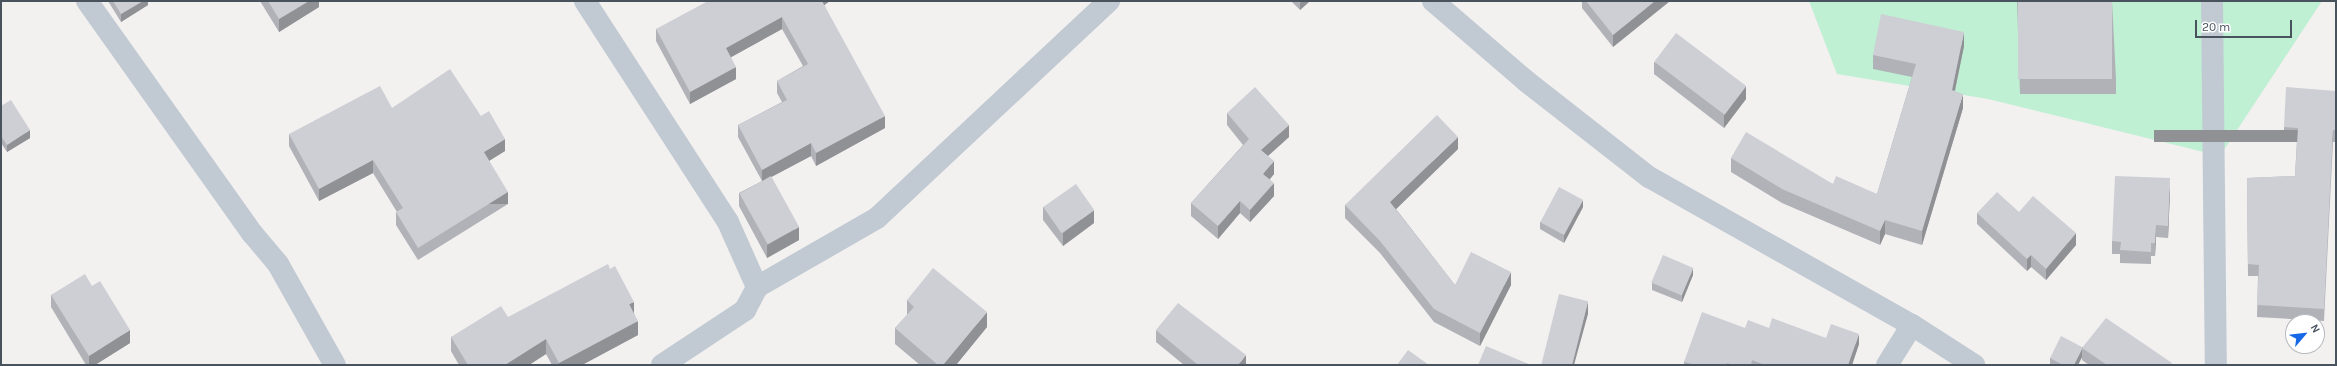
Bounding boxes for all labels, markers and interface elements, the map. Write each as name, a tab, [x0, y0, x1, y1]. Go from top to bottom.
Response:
scale bar	[2197, 12, 2294, 38]
text: 20 m	[2202, 20, 2230, 34]
north arrow	[2285, 314, 2325, 354]
text: N	[2308, 322, 2323, 335]

